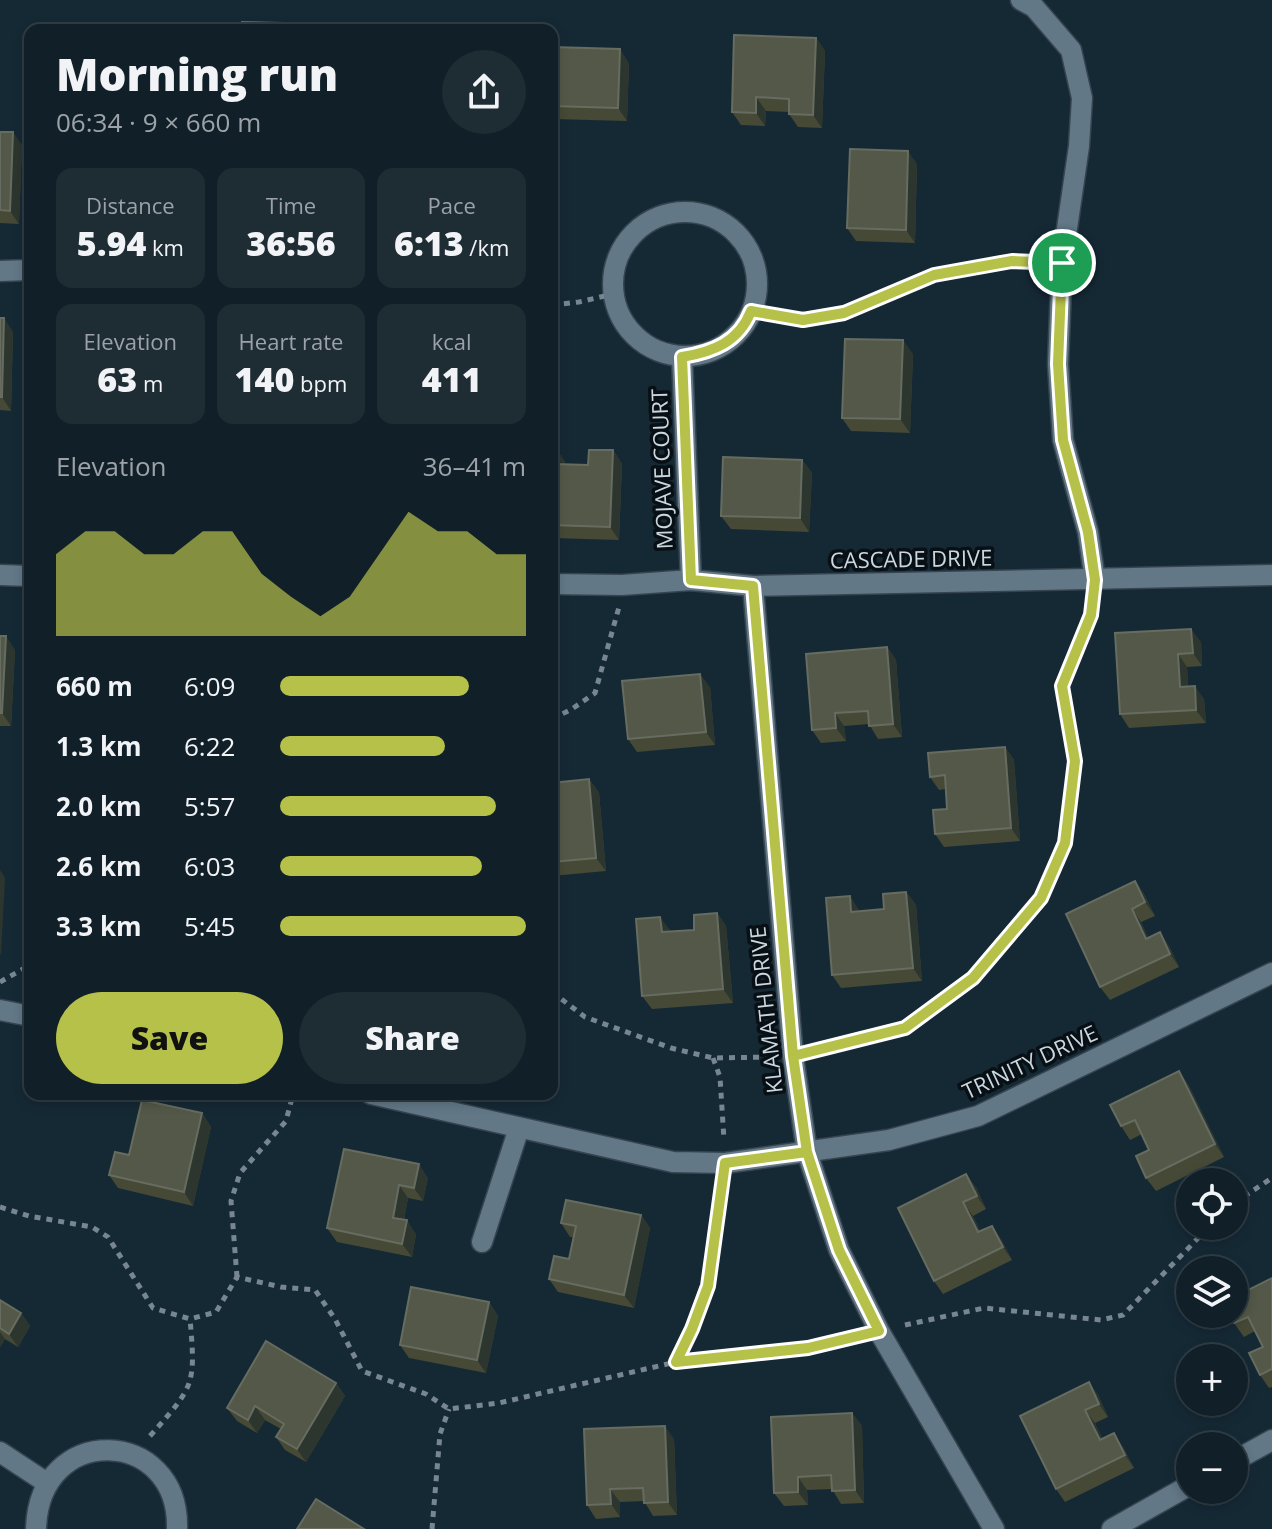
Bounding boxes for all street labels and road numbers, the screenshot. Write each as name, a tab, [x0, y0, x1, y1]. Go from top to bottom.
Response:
street label: MOJAVE COURT	[643, 388, 679, 550]
street label: CASCADE DRIVE	[829, 542, 992, 574]
street label: KLAMATH DRIVE	[741, 925, 789, 1095]
street label: TRINITY DRIVE	[957, 1017, 1102, 1105]

